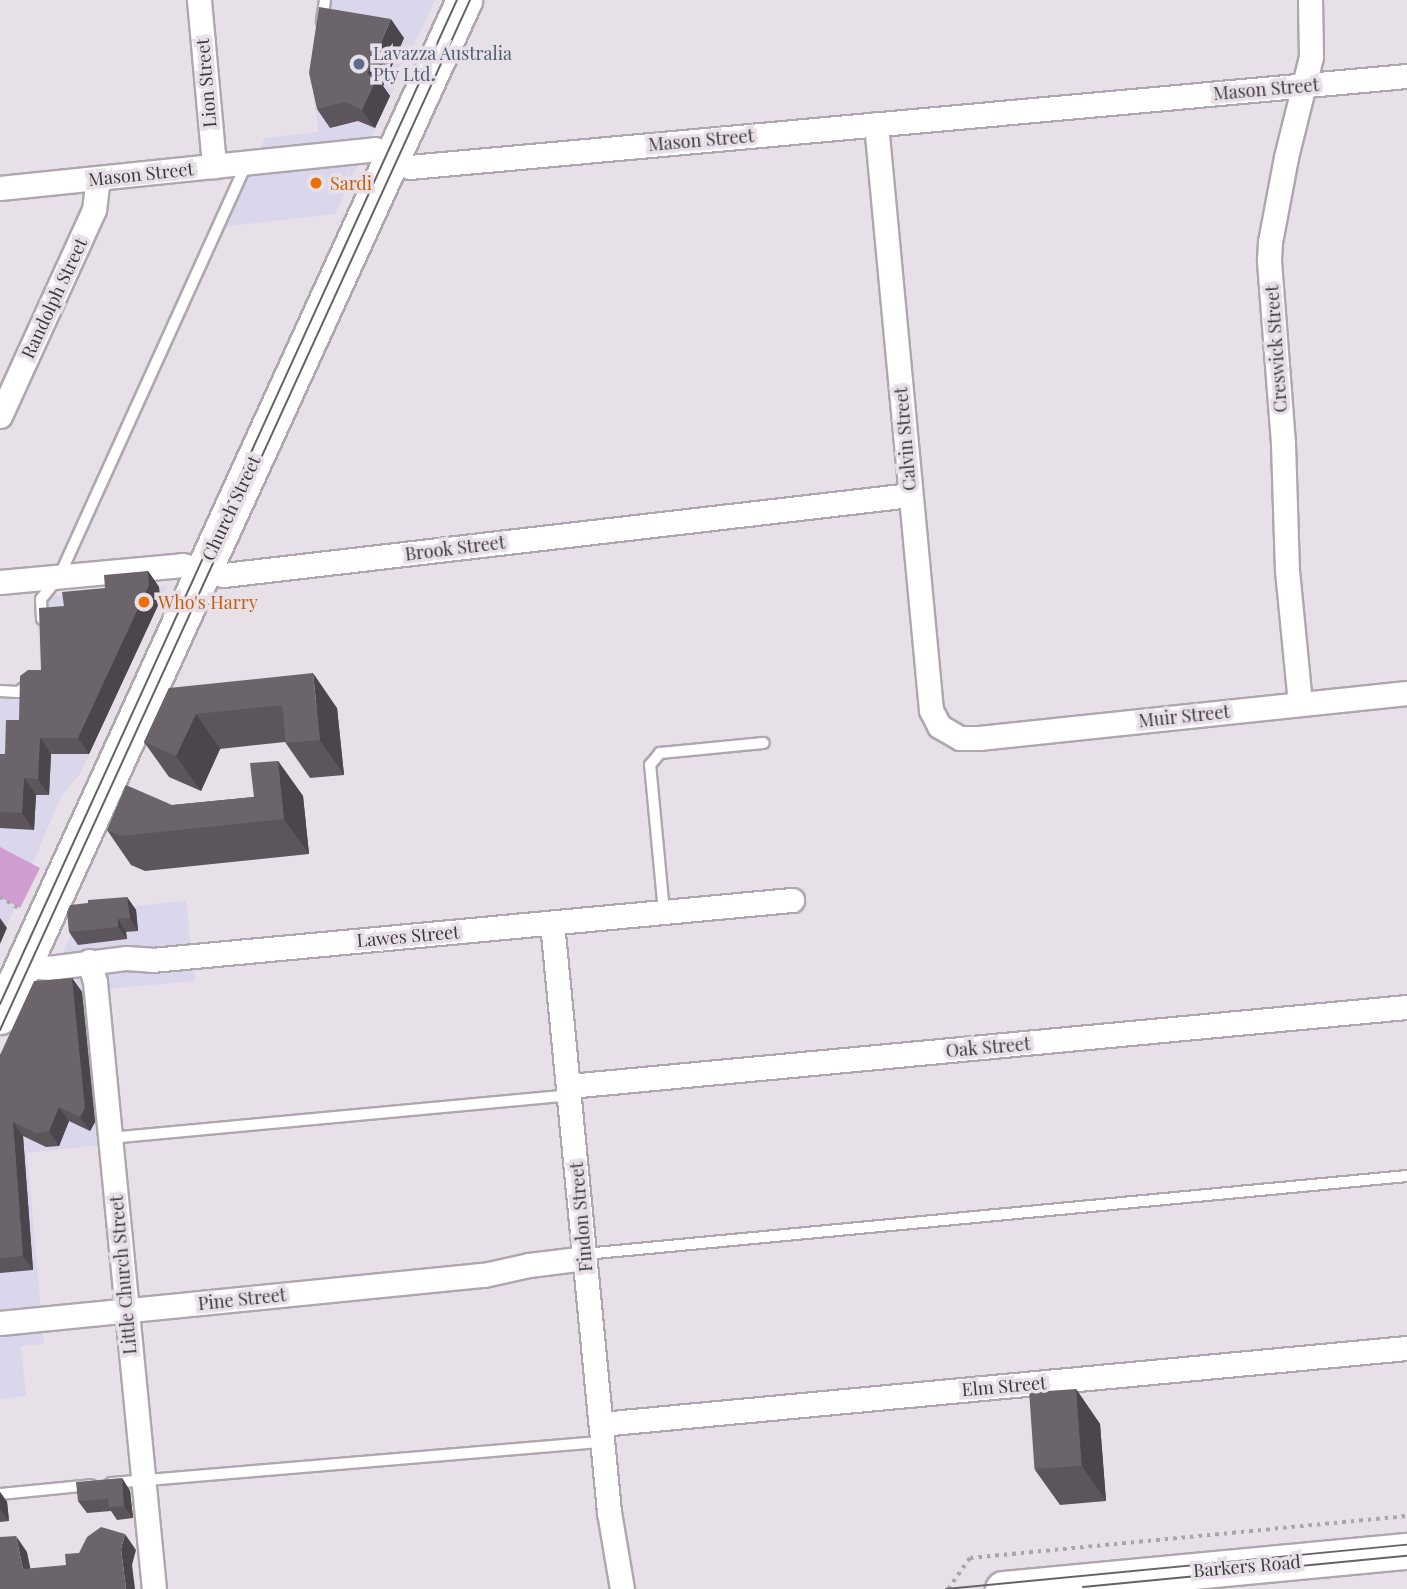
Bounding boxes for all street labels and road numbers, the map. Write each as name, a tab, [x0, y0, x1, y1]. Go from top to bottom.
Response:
street label: Lion Street	[191, 38, 221, 128]
street label: Mason Street	[1212, 74, 1320, 104]
street label: Mason Street	[647, 125, 755, 155]
street label: Mason Street	[87, 158, 195, 190]
street label: Randolph Street	[17, 234, 91, 362]
street label: Creswick Street	[1261, 285, 1291, 413]
street label: Calvin Street	[890, 386, 920, 492]
street label: Church Street	[197, 452, 265, 564]
street label: Brook Street	[404, 531, 506, 565]
street label: Muir Street	[1137, 700, 1231, 732]
street label: Lawes Street	[356, 921, 460, 951]
street label: Oak Street	[945, 1033, 1031, 1061]
street label: Findon Street	[565, 1161, 597, 1273]
street label: Little Church Street	[105, 1195, 141, 1355]
street label: Pine Street	[197, 1284, 287, 1314]
street label: Elm Street	[961, 1372, 1047, 1400]
street label: Barkers Road	[1192, 1551, 1302, 1581]

